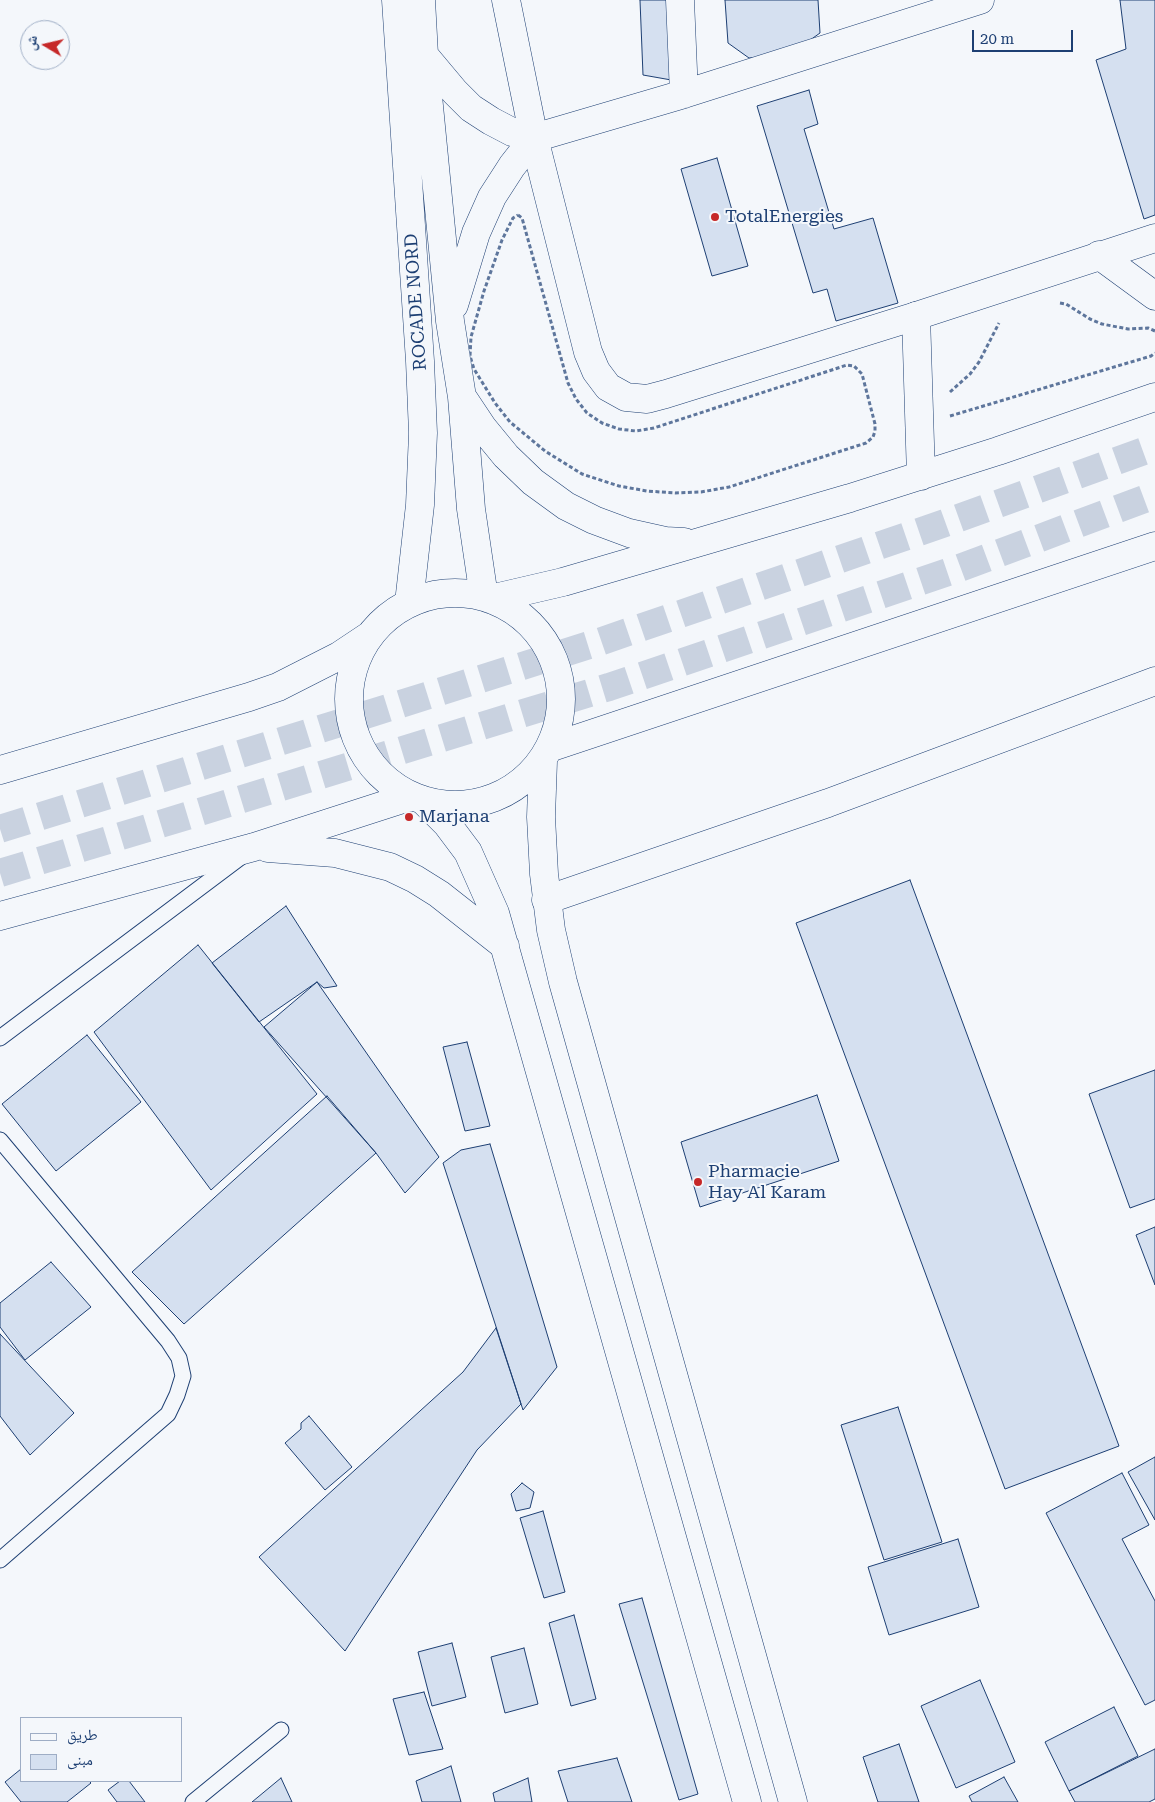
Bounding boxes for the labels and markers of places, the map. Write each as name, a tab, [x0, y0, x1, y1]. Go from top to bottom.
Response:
place label: TotalEnergies	[725, 206, 843, 228]
marker: TotalEnergies	[709, 211, 721, 223]
place label: Marjana	[419, 806, 490, 828]
marker: Marjana	[403, 811, 415, 823]
place label: Pharmacie Hay Al Karam	[708, 1161, 826, 1204]
marker: Pharmacie Hay Al Karam	[692, 1176, 704, 1188]

